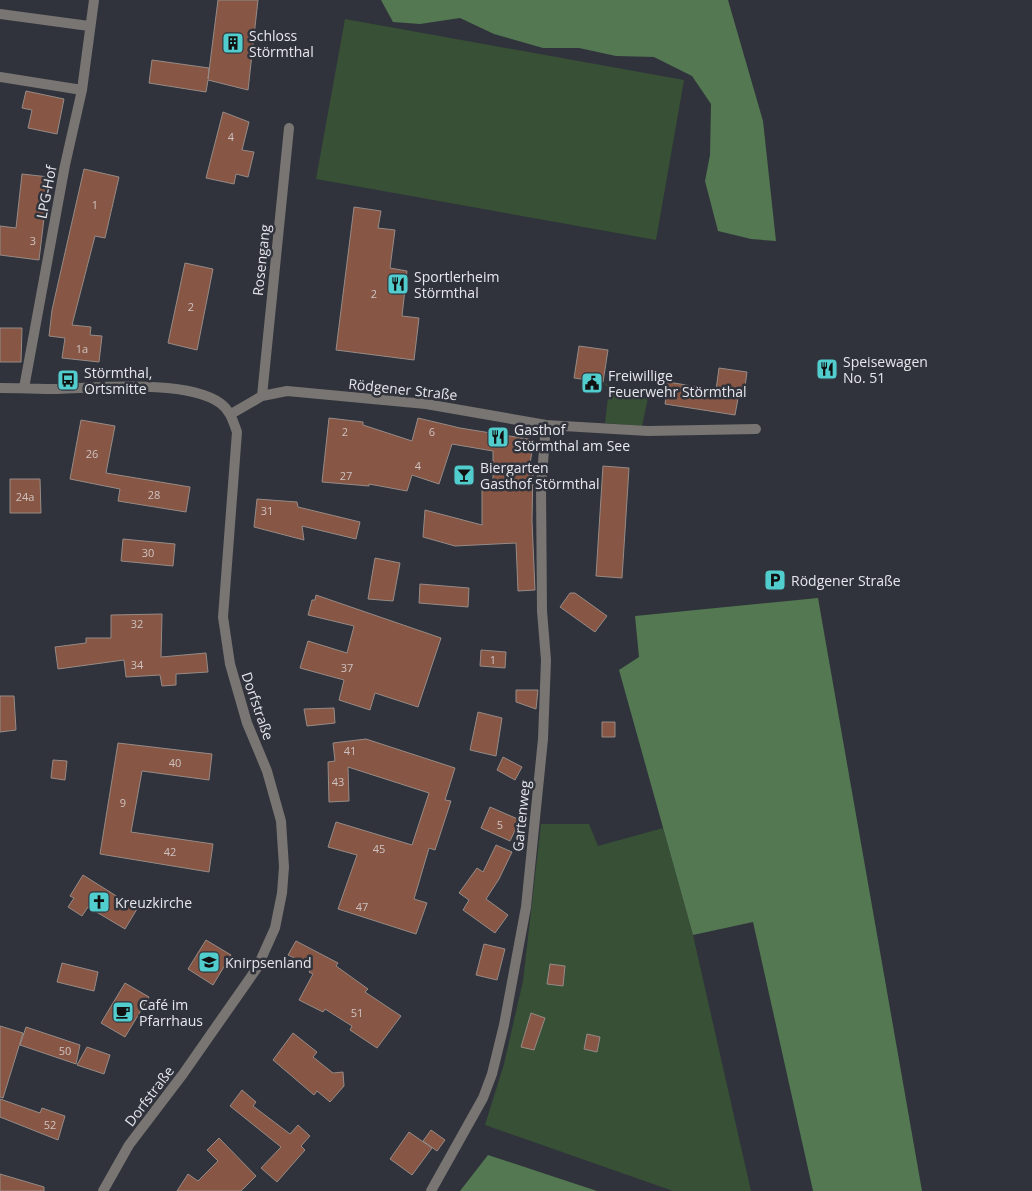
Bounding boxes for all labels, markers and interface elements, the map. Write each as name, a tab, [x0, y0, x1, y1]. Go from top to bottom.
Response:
place label: Schloss Störmthal	[249, 26, 314, 61]
building icon: Schloss Störmthal	[221, 31, 245, 55]
house number: 4	[228, 129, 235, 144]
street label: LPG-Hof	[32, 162, 61, 220]
house number: 1	[92, 197, 98, 212]
street label: Rosengang	[248, 223, 274, 297]
house number: 3	[30, 233, 36, 248]
place label: Sportlerheim Störmthal	[414, 267, 499, 302]
restaurant icon: Sportlerheim Störmthal	[386, 272, 410, 296]
house number: 2	[371, 286, 377, 301]
house number: 2	[188, 299, 194, 314]
house number: 1a	[76, 341, 88, 356]
place label: Speisewagen No. 51	[843, 352, 928, 387]
restaurant icon: Speisewagen No. 51	[815, 357, 839, 381]
place label: Störmthal, Ortsmitte	[84, 363, 152, 398]
place label: Freiwillige Feuerwehr Störmthal	[608, 366, 747, 401]
bus stop icon: Störmthal, Ortsmitte	[56, 368, 80, 392]
public building icon: Freiwillige Feuerwehr Störmthal	[580, 371, 604, 395]
street label: Rödgener Straße	[347, 374, 459, 404]
place label: Gasthof Störmthal am See	[514, 420, 630, 455]
house number: 2	[342, 424, 348, 439]
house number: 6	[429, 424, 435, 439]
restaurant icon: Gasthof Störmthal am See	[486, 425, 510, 449]
house number: 26	[86, 446, 98, 461]
house number: 4	[415, 458, 422, 473]
place label: Biergarten Gasthof Störmthal	[480, 458, 600, 493]
bar icon: Biergarten Gasthof Störmthal	[452, 463, 476, 487]
house number: 27	[340, 468, 352, 483]
house number: 28	[148, 487, 160, 502]
house number: 24a	[16, 489, 34, 504]
house number: 31	[261, 503, 273, 518]
house number: 30	[142, 545, 154, 560]
parking icon: Rödgener Straße	[763, 568, 787, 592]
place label: Rödgener Straße	[791, 571, 901, 590]
house number: 32	[131, 616, 143, 631]
house number: 1	[490, 652, 496, 667]
house number: 34	[131, 657, 144, 672]
house number: 37	[341, 660, 353, 675]
street label: Dorfstraße	[237, 669, 279, 743]
house number: 41	[344, 743, 356, 758]
house number: 40	[169, 755, 181, 770]
house number: 43	[332, 774, 344, 789]
street label: Gartenweg	[508, 779, 534, 853]
house number: 9	[120, 795, 126, 810]
house number: 5	[497, 817, 503, 832]
house number: 45	[373, 841, 385, 856]
house number: 42	[164, 844, 176, 859]
church icon: Kreuzkirche	[87, 890, 111, 914]
place label: Kreuzkirche	[115, 893, 192, 912]
house number: 47	[356, 899, 368, 914]
school or university icon: Knirpsenland	[197, 950, 221, 974]
place label: Knirpsenland	[225, 953, 312, 972]
place label: Café im Pfarrhaus	[139, 995, 203, 1030]
cafe icon: Café im Pfarrhaus	[111, 1000, 135, 1024]
house number: 51	[351, 1005, 363, 1020]
house number: 50	[59, 1043, 71, 1058]
street label: Dorfstraße	[120, 1062, 178, 1130]
house number: 52	[44, 1117, 56, 1132]

